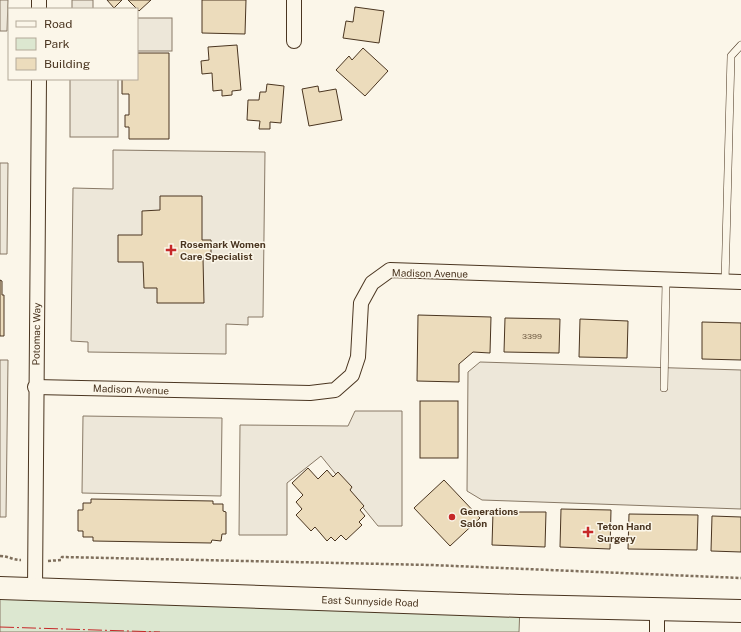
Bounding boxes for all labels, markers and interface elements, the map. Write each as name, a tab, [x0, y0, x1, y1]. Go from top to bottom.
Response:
legend	[8, 8, 138, 80]
text: Road	[44, 17, 72, 31]
text: Park	[44, 37, 70, 51]
text: Building	[44, 57, 90, 71]
place label: Rosemark Women Care Specialist	[180, 238, 266, 262]
marker: Rosemark Women Care Specialist	[165, 244, 177, 256]
street label: Madison Avenue	[392, 266, 468, 280]
street label: Potomac Way	[29, 302, 43, 365]
house number: 3399	[522, 331, 542, 341]
street label: Madison Avenue	[93, 382, 170, 396]
place label: Generations Salon	[460, 505, 518, 529]
marker: Generations Salon	[447, 512, 457, 522]
place label: Teton Hand Surgery	[597, 520, 651, 544]
marker: Teton Hand Surgery	[582, 526, 594, 538]
street label: East Sunnyside Road	[321, 593, 419, 609]

